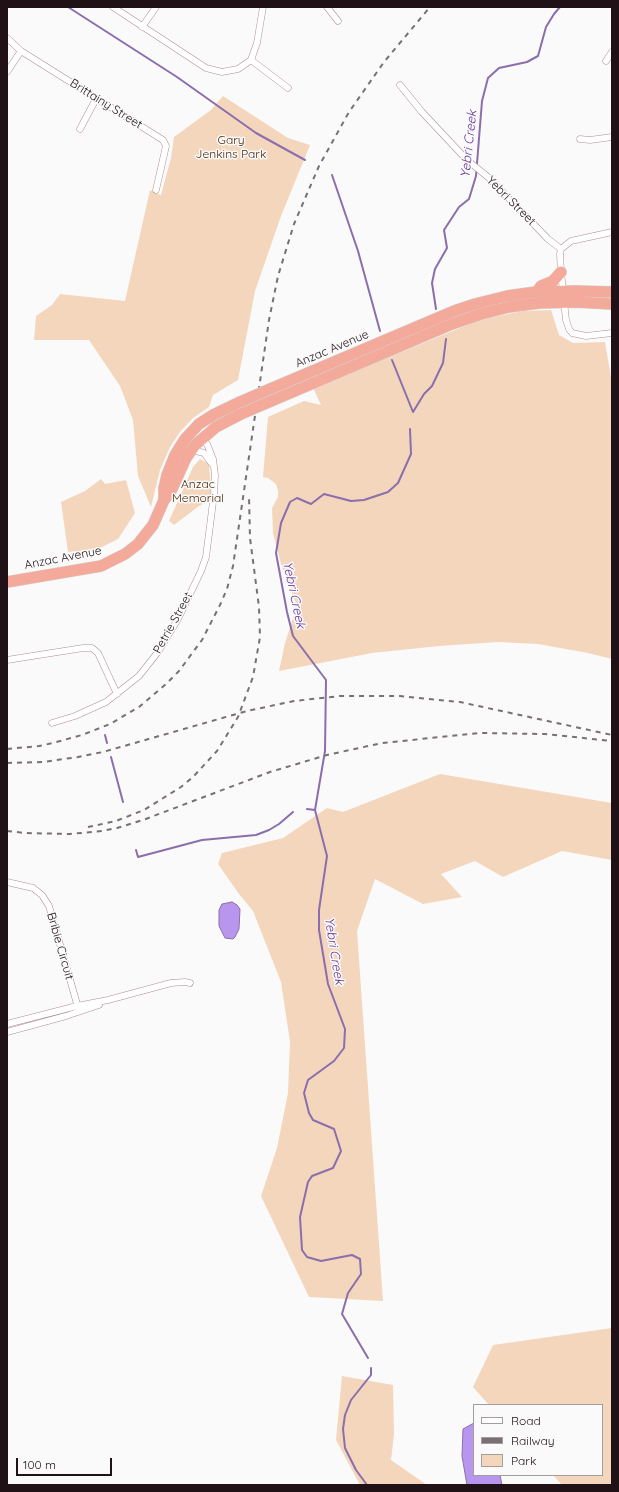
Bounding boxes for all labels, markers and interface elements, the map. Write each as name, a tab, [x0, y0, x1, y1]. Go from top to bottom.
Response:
street label: Brittainy Street	[67, 76, 145, 132]
water label: Yebri Creek	[458, 109, 480, 179]
park label: Gary Jenkins Park	[196, 133, 266, 161]
street label: Yebri Street	[483, 173, 539, 229]
street label: Anzac Avenue	[293, 327, 371, 371]
park label: Anzac Memorial	[172, 477, 224, 505]
street label: Anzac Avenue	[23, 543, 103, 573]
water label: Yebri Creek	[279, 560, 309, 630]
street label: Petrie Street	[150, 590, 196, 656]
street label: Bribie Circuit	[44, 911, 76, 981]
water label: Yebri Creek	[321, 916, 347, 986]
legend	[473, 1404, 603, 1476]
text: Road	[511, 1413, 541, 1428]
text: Railway	[511, 1433, 555, 1448]
scale bar	[18, 1450, 114, 1476]
text: Park	[511, 1453, 536, 1468]
text: 100 m	[23, 1457, 56, 1472]

